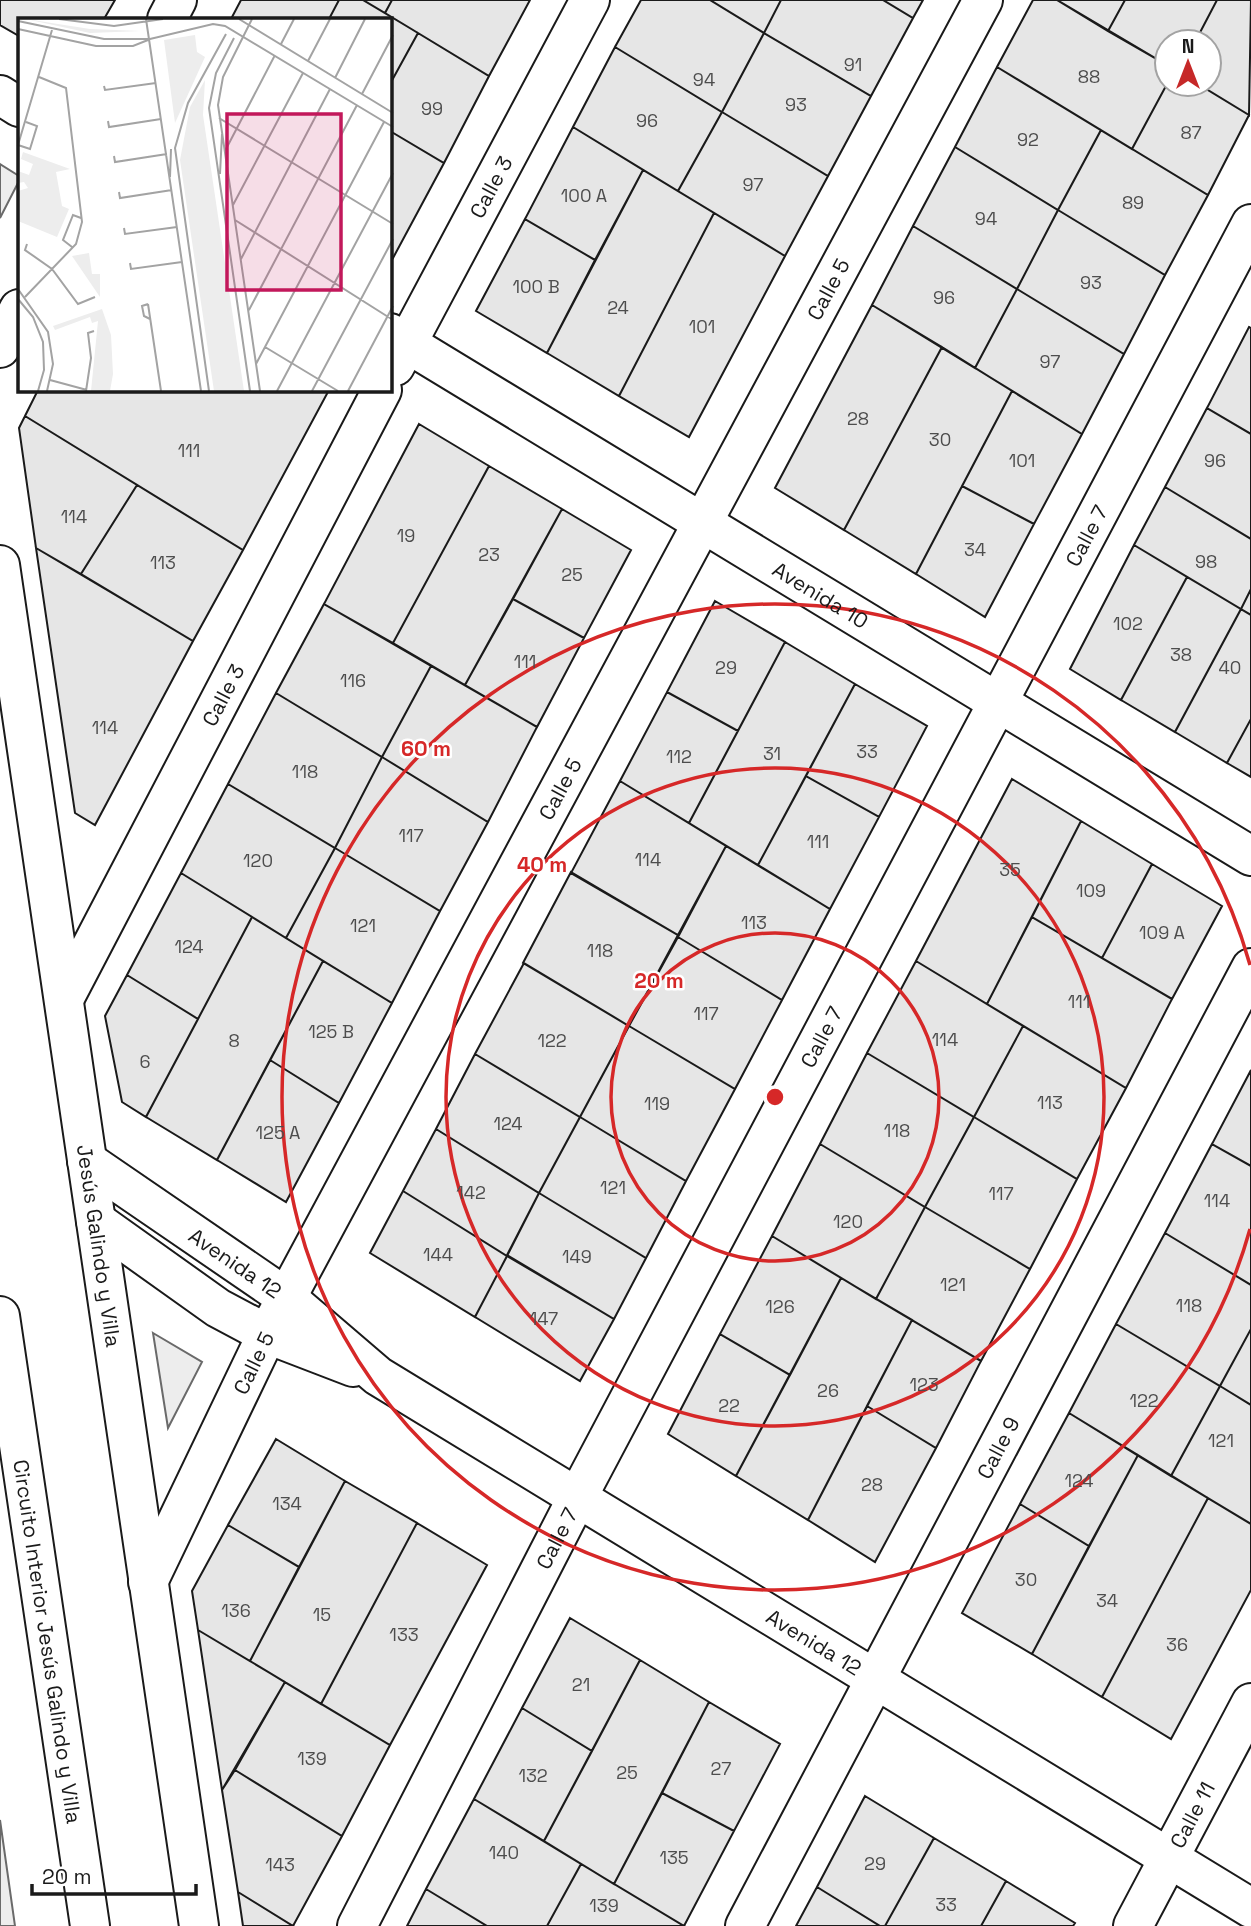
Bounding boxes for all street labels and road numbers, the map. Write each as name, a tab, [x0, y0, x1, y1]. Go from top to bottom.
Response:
street label: Calle 3	[463, 151, 518, 222]
street label: Calle 5	[800, 253, 855, 325]
street label: Calle 7	[1059, 500, 1113, 571]
street label: Avenida 10	[768, 555, 874, 634]
street label: Calle 3	[195, 659, 250, 731]
street label: Calle 5	[532, 753, 587, 824]
street label: Calle 7	[794, 1001, 848, 1072]
street label: Jesús Galindo y Villa	[71, 1143, 128, 1349]
street label: Avenida 12	[184, 1221, 287, 1304]
street label: Calle 5	[227, 1327, 280, 1399]
street label: Calle 9	[970, 1412, 1025, 1483]
street label: Circuito Interior Jesús Galindo y Villa	[8, 1458, 88, 1825]
street label: Calle 7	[529, 1503, 583, 1574]
street label: Avenida 12	[762, 1602, 867, 1681]
street label: Calle 11	[1163, 1777, 1221, 1852]

